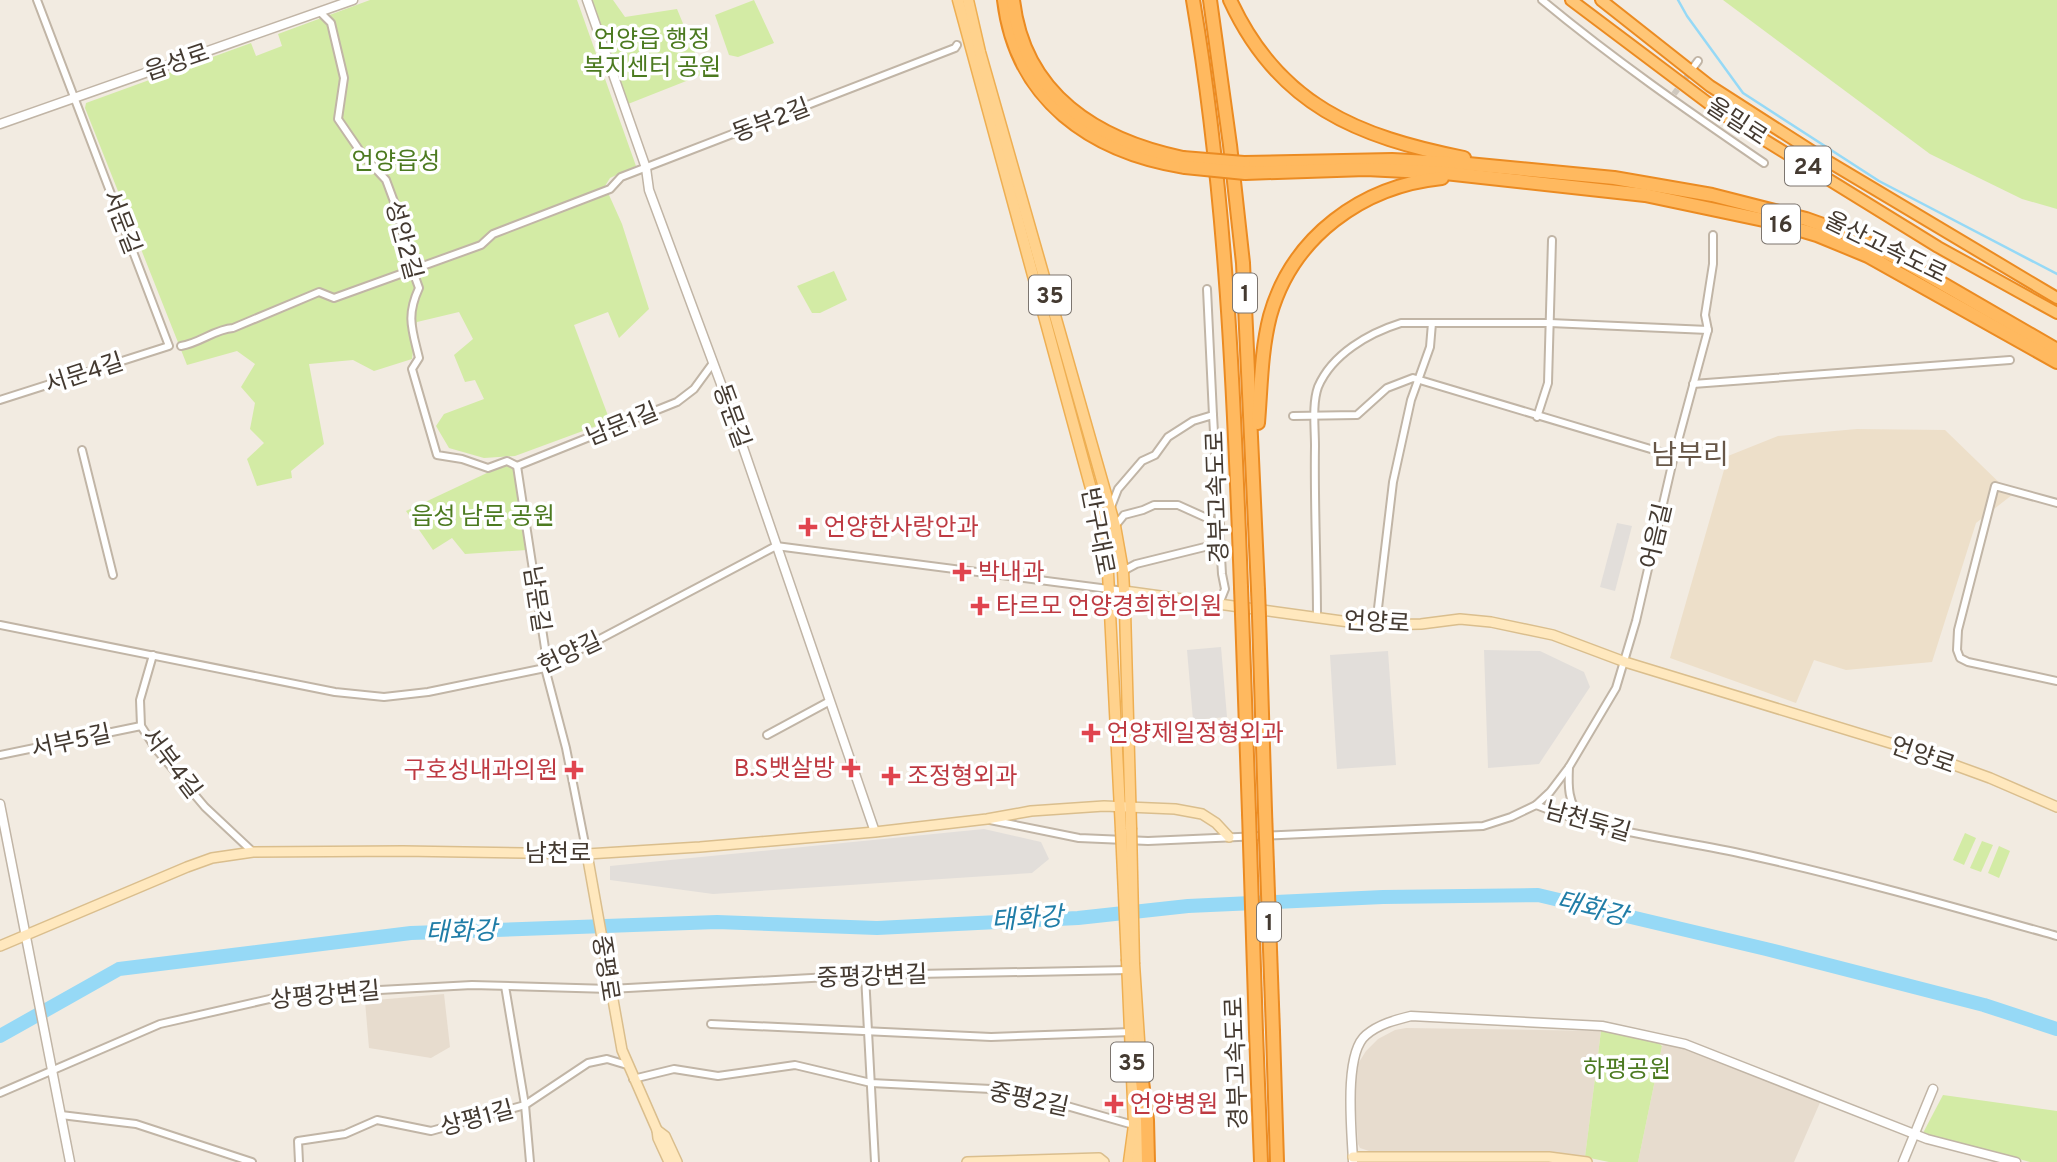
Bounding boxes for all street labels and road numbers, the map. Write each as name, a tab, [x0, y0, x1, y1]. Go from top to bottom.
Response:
street label: 읍성로	[141, 39, 214, 89]
street label: 울밀로	[1700, 92, 1772, 153]
street label: 동부2길	[729, 93, 815, 150]
road number: 24	[1785, 146, 1831, 186]
street label: 서문길	[94, 186, 146, 259]
street label: 성안2길	[377, 198, 427, 283]
road number: 16	[1762, 204, 1800, 244]
street label: 울산고속도로	[1819, 206, 1951, 291]
road number: 1	[1233, 274, 1257, 312]
road number: 35	[1029, 276, 1071, 314]
street label: 서문4길	[41, 348, 128, 402]
street label: 동문길	[705, 380, 756, 453]
street label: 남문1길	[582, 398, 663, 454]
street label: 경부고속도로	[1202, 430, 1236, 564]
street label: 반구대로	[1073, 485, 1119, 578]
street label: 어음길	[1636, 501, 1680, 572]
street label: 남문길	[515, 564, 555, 634]
street label: 언양로	[1343, 607, 1411, 641]
street label: 헌양길	[534, 627, 607, 682]
street label: 서부5길	[29, 720, 114, 766]
street label: 서부4길	[134, 723, 207, 806]
street label: 언양로	[1886, 732, 1959, 782]
street label: 남천둑길	[1541, 796, 1634, 850]
street label: 남천로	[525, 840, 591, 870]
road number: 1	[1257, 903, 1281, 942]
street label: 중평로	[584, 933, 624, 1003]
street label: 중평강변길	[816, 961, 928, 995]
street label: 상평강변길	[269, 977, 381, 1017]
street label: 경부고속도로	[1221, 996, 1255, 1130]
road number: 35	[1111, 1042, 1153, 1082]
street label: 중평2길	[986, 1078, 1071, 1124]
street label: 상평1길	[437, 1096, 518, 1144]

